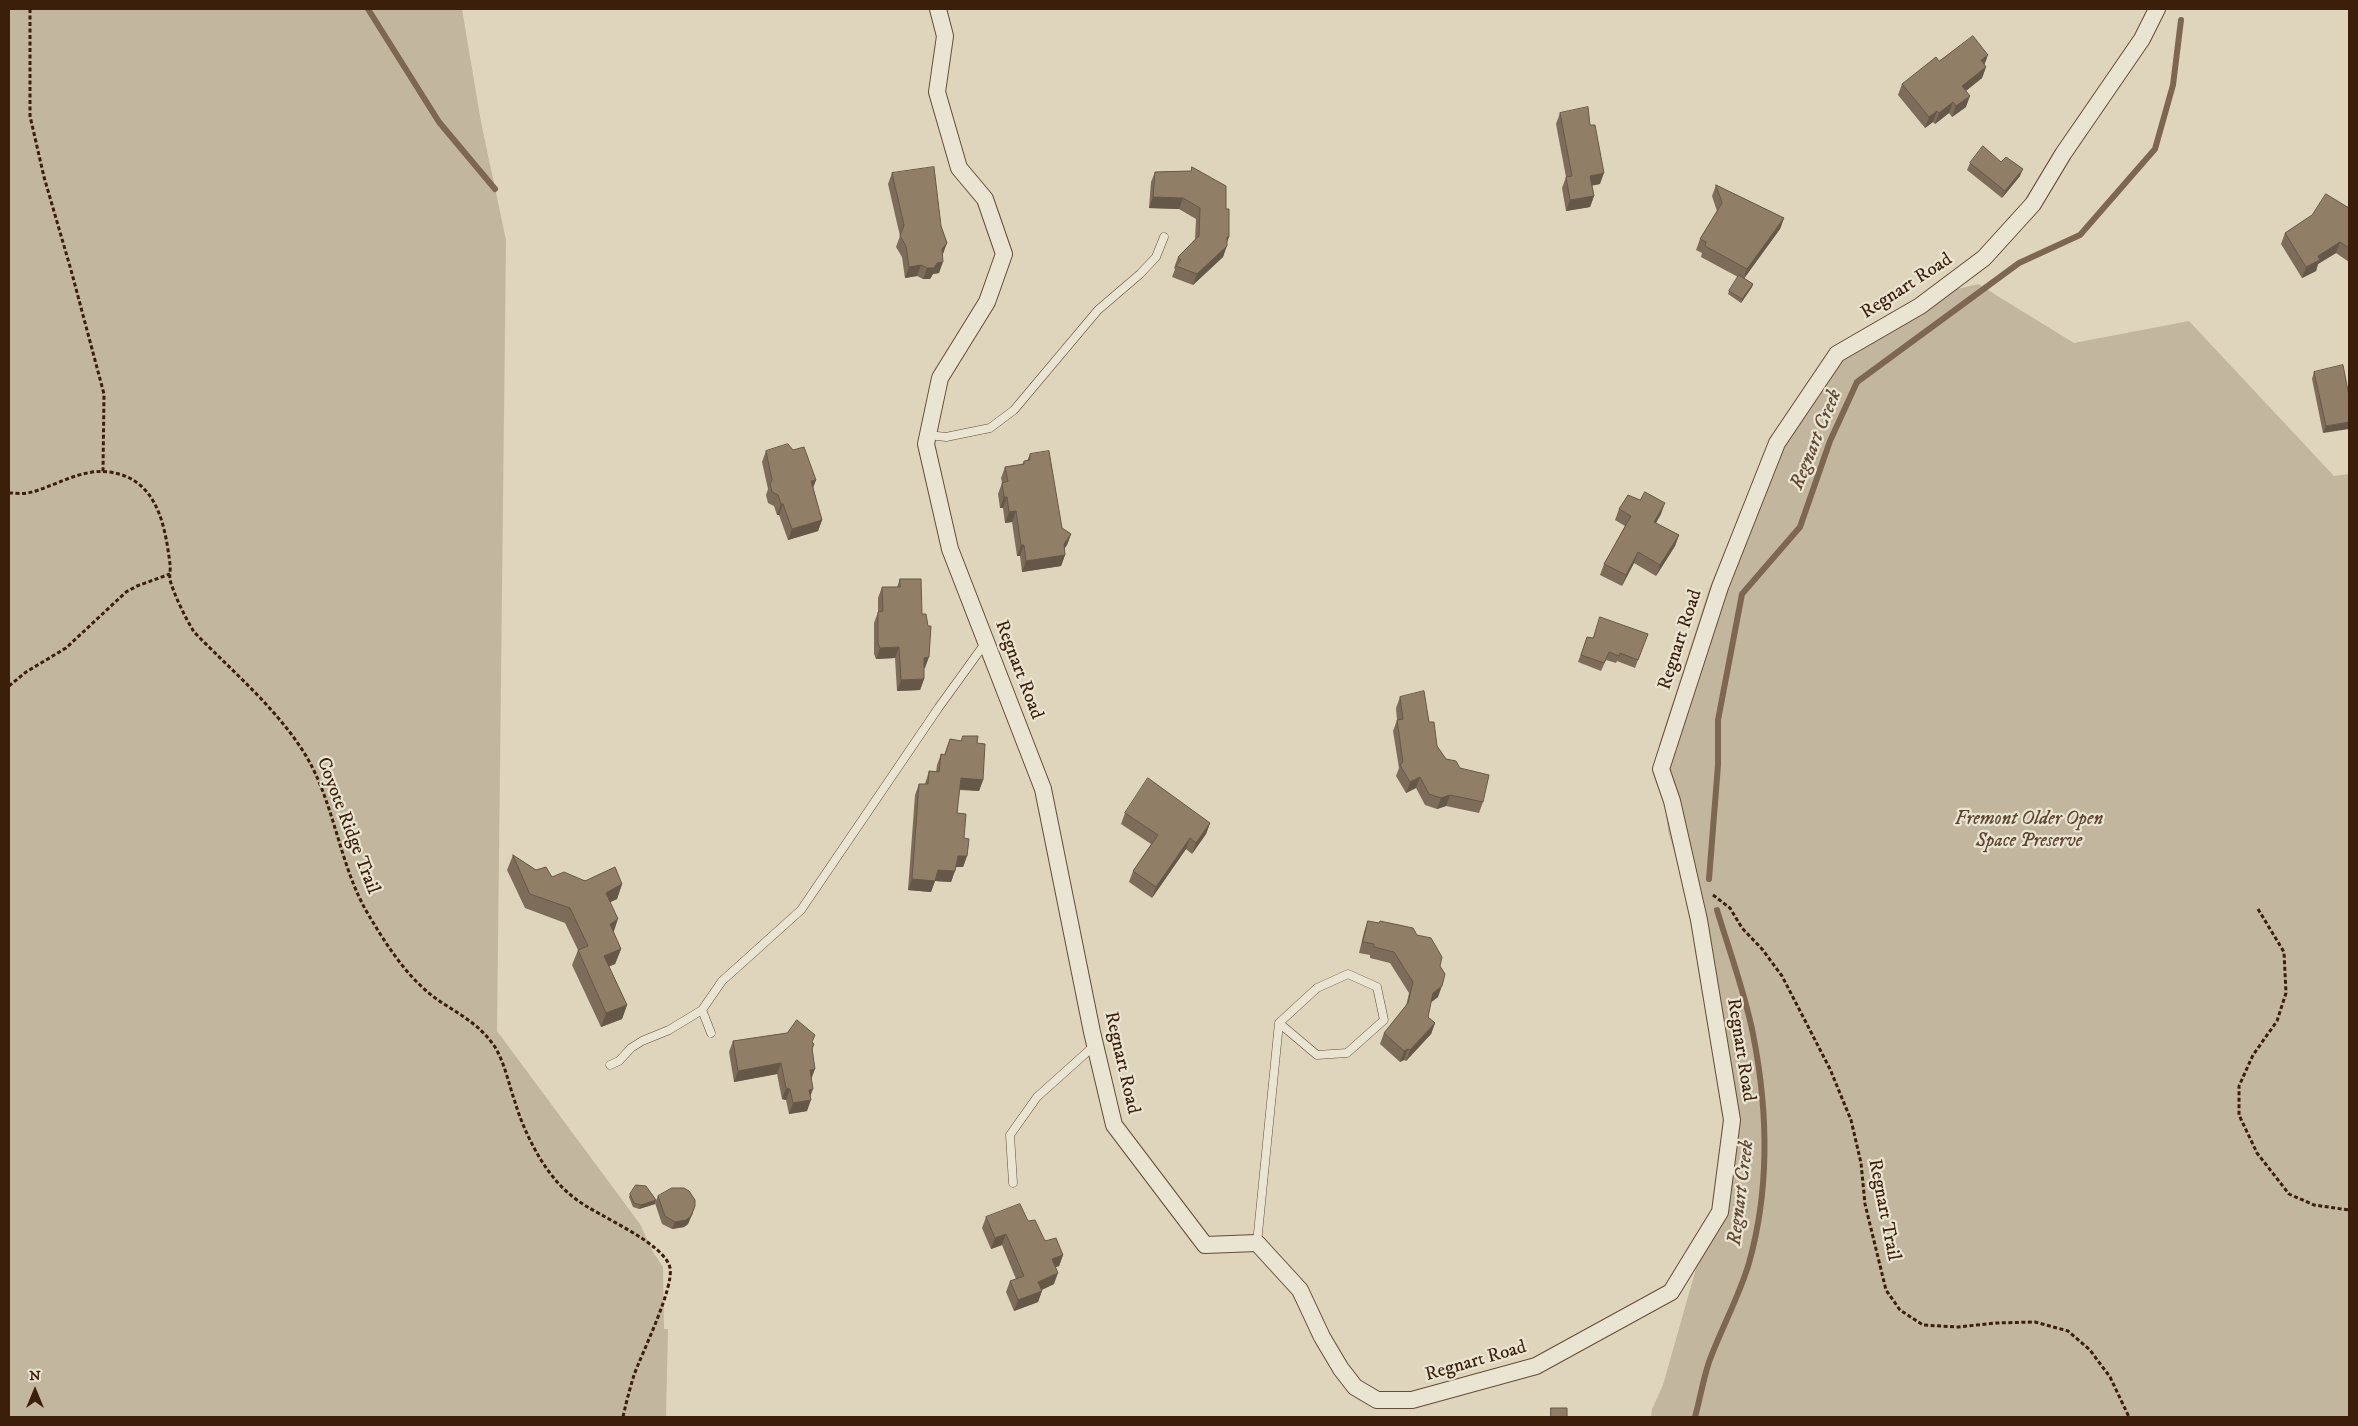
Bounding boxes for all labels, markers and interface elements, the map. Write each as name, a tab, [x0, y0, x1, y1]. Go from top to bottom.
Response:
street label: Regnart Road	[1857, 249, 1957, 325]
water label: Regnart Creek	[1786, 386, 1848, 494]
street label: Regnart Road	[1654, 587, 1708, 693]
street label: Regnart Road	[989, 617, 1047, 723]
street label: Coyote Ridge Trail	[310, 754, 384, 898]
park label: Fremont Older Open Space Preserve	[1955, 809, 2103, 853]
street label: Regnart Road	[1721, 997, 1759, 1103]
street label: Regnart Road	[1098, 1010, 1144, 1116]
water label: Regnart Creek	[1724, 1139, 1760, 1247]
street label: Regnart Trail	[1862, 1157, 1904, 1263]
street label: Regnart Road	[1423, 1337, 1529, 1387]
north arrow	[10, 1366, 60, 1416]
text: N	[29, 1367, 41, 1385]

